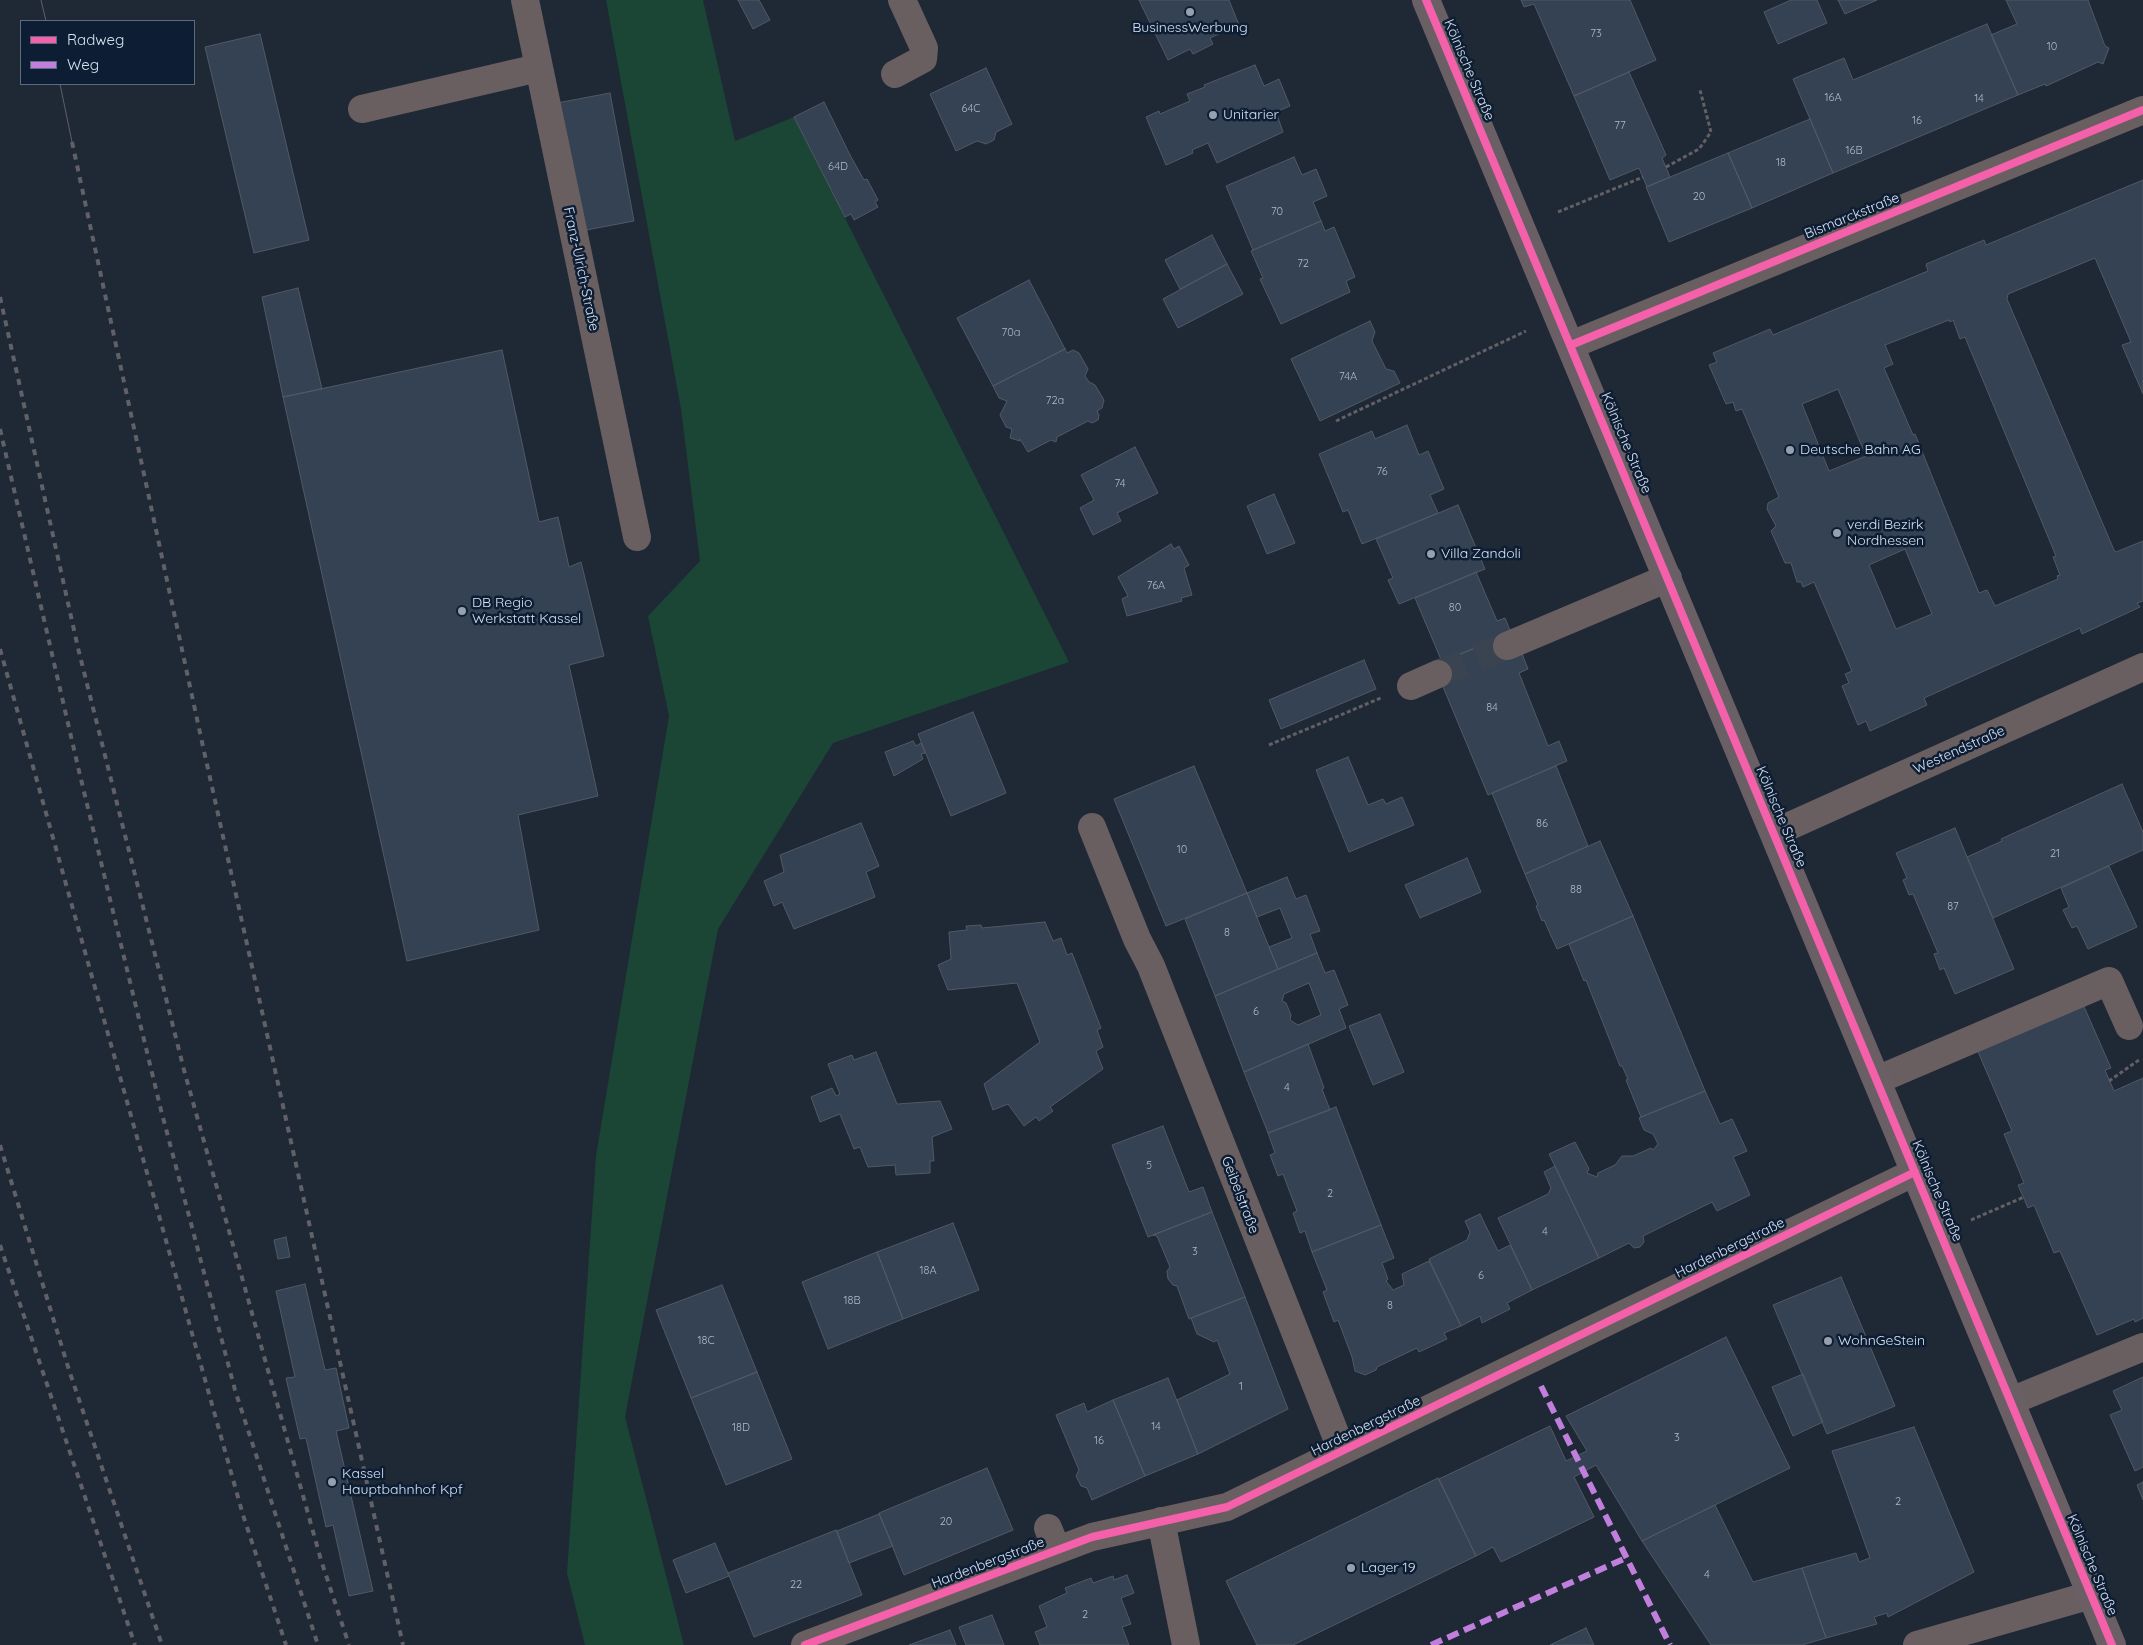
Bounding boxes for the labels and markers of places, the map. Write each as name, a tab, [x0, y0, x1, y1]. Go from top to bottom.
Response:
marker: BusinessWerbung	[1184, 6, 1196, 18]
place label: BusinessWerbung	[1132, 20, 1248, 36]
place label: Unitarier	[1223, 107, 1279, 123]
marker: Unitarier	[1207, 109, 1219, 121]
place label: Deutsche Bahn AG	[1800, 442, 1921, 458]
marker: Deutsche Bahn AG	[1784, 444, 1796, 456]
place label: ver.di Bezirk Nordhessen	[1847, 517, 1924, 550]
marker: ver.di Bezirk Nordhessen	[1831, 527, 1843, 539]
place label: Villa Zandoli	[1441, 546, 1521, 562]
marker: Villa Zandoli	[1425, 548, 1437, 560]
place label: DB Regio Werkstatt Kassel	[472, 595, 581, 628]
marker: DB Regio Werkstatt Kassel	[456, 605, 468, 617]
place label: WohnGeStein	[1838, 1333, 1925, 1349]
marker: WohnGeStein	[1822, 1335, 1834, 1347]
place label: Kassel Hauptbahnhof Kpf	[342, 1466, 463, 1498]
marker: Kassel Hauptbahnhof Kpf	[326, 1476, 338, 1488]
place label: Lager 19	[1361, 1560, 1416, 1576]
marker: Lager 19	[1345, 1562, 1357, 1574]

